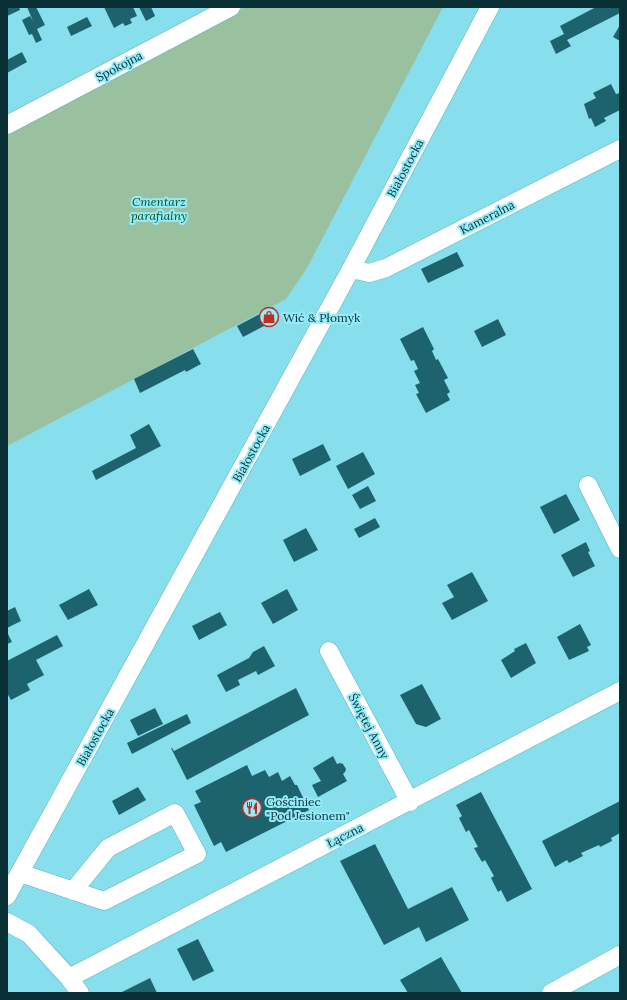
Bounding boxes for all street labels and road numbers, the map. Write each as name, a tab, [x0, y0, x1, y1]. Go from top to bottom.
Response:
street label: Spokojna	[93, 47, 145, 85]
street label: Białostocka	[383, 136, 427, 200]
street label: Kameralna	[457, 197, 517, 237]
street label: Białostocka	[229, 421, 273, 485]
street label: Świętej Anny	[345, 691, 393, 762]
street label: Białostocka	[73, 705, 117, 769]
street label: Łączna	[324, 819, 366, 851]

